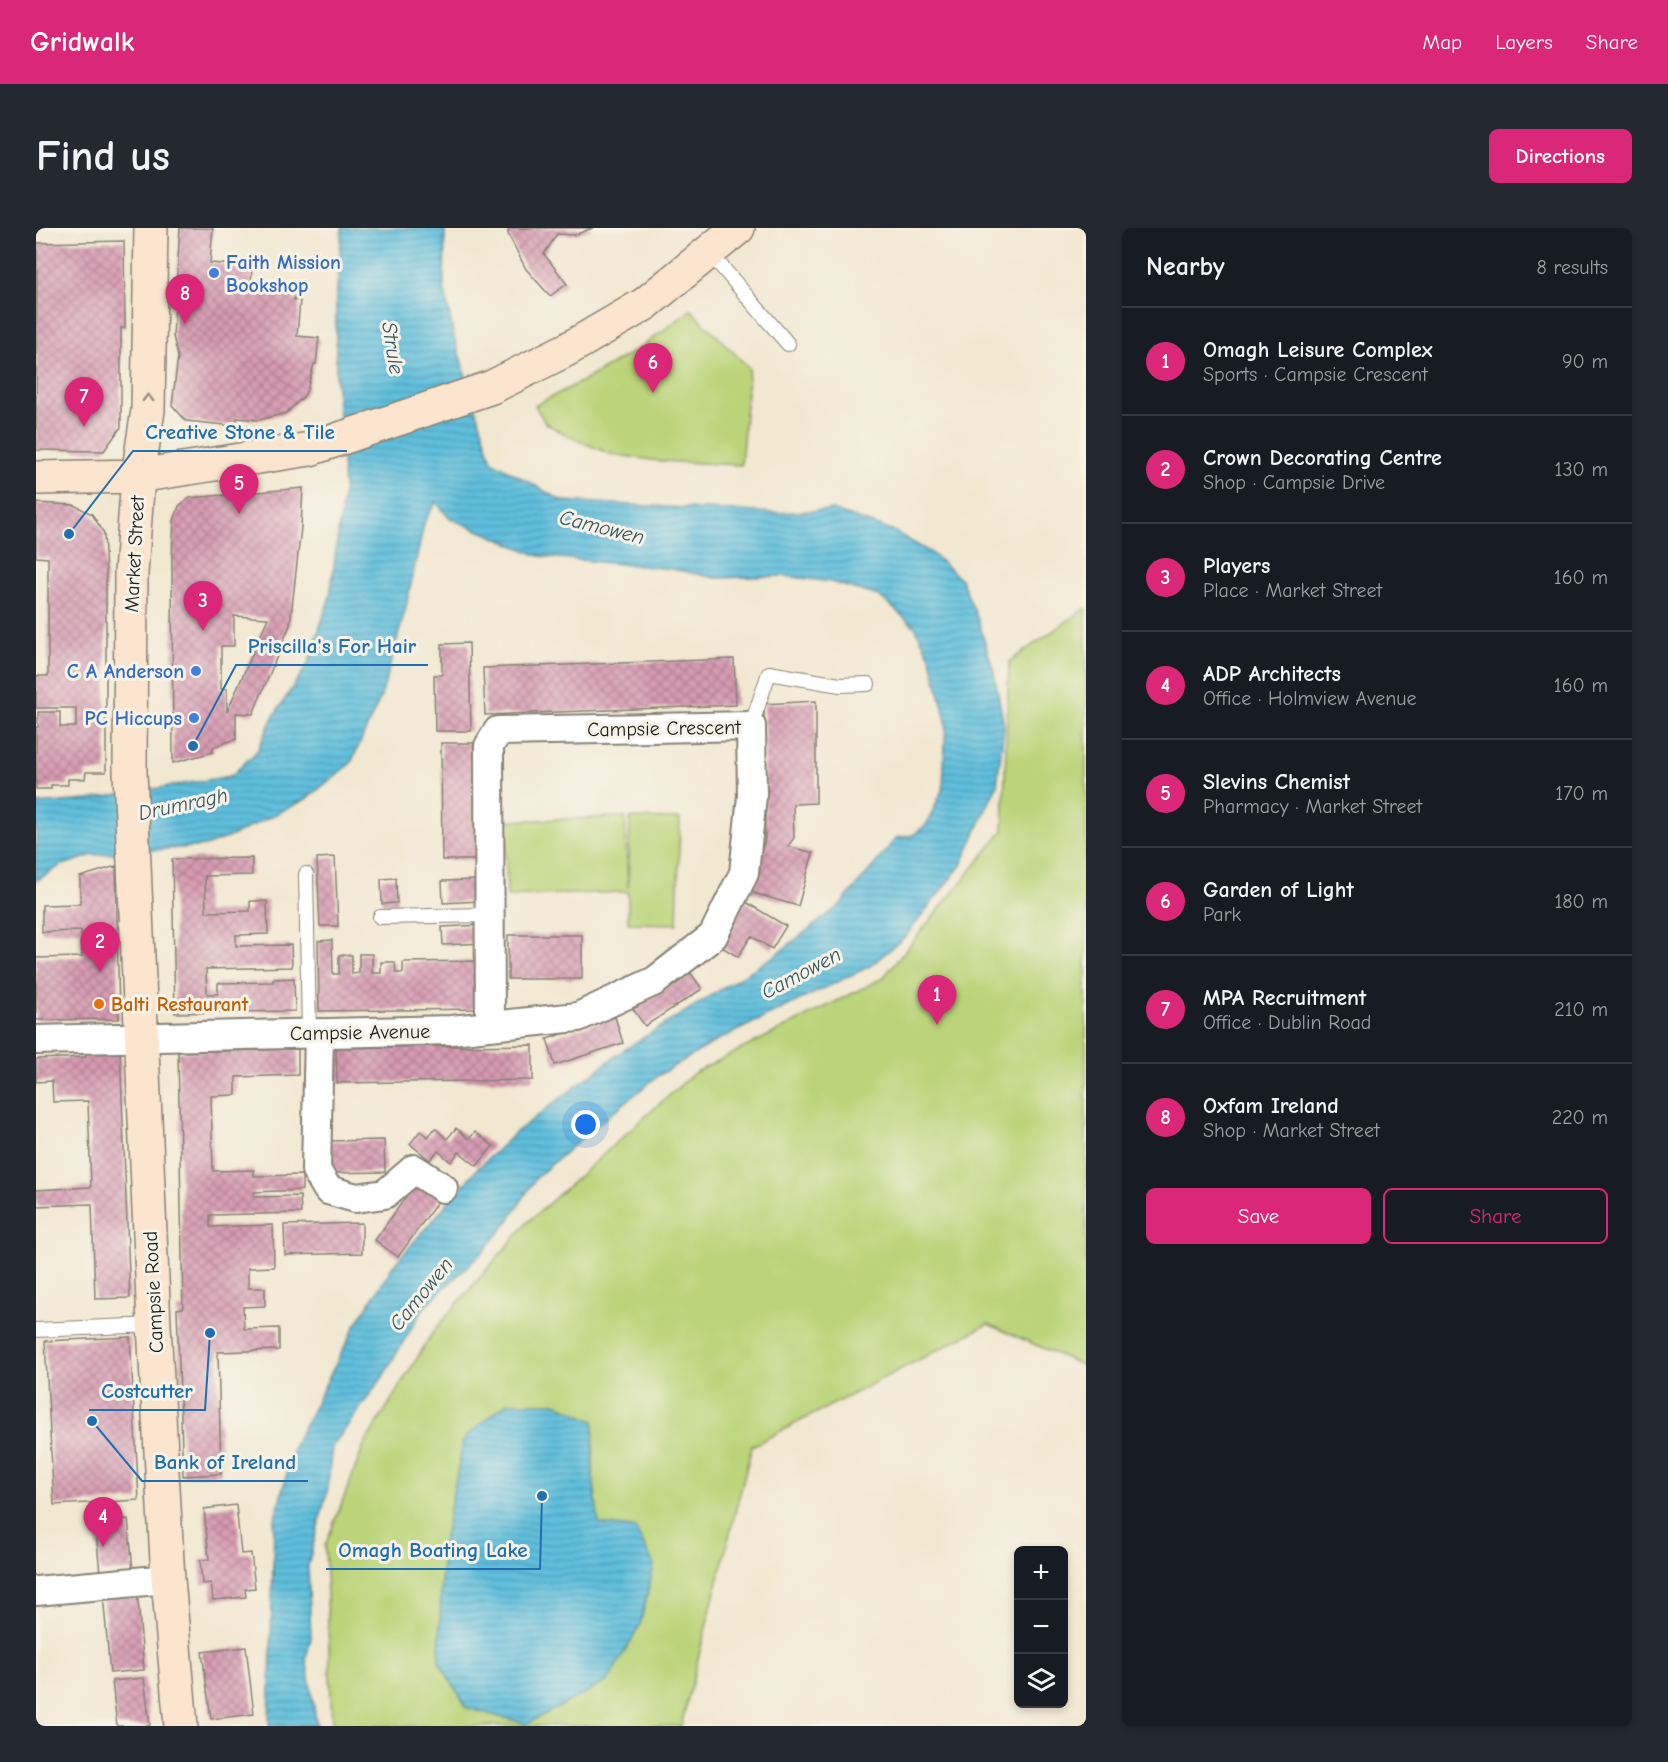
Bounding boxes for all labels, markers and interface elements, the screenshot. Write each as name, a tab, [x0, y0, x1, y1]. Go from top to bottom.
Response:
text: Gridwalk	[30, 26, 134, 58]
text: Map	[1423, 30, 1462, 54]
text: Layers	[1495, 30, 1553, 54]
text: Share	[1586, 30, 1638, 54]
button: Directions	[1489, 129, 1632, 183]
text: Find us	[36, 132, 170, 181]
place label: Faith Mission Bookshop	[226, 251, 341, 297]
text: Nearby	[1146, 252, 1225, 282]
text: 8 results	[1536, 256, 1608, 279]
marker: Faith Mission Bookshop	[207, 266, 221, 280]
pin: 8	[166, 274, 204, 324]
water label: Strule	[377, 320, 409, 376]
text: Omagh Leisure Complex	[1203, 337, 1433, 363]
pin: 6	[634, 344, 672, 393]
text: 1	[1162, 350, 1169, 373]
text: 90 m	[1562, 350, 1608, 373]
text: Sports · Campsie Crescent	[1203, 363, 1428, 386]
pin: 7	[64, 378, 104, 427]
one-way arrow	[142, 393, 154, 402]
callout: Creative Stone & Tile	[133, 412, 347, 451]
text: Creative Stone & Tile	[145, 420, 335, 444]
text: Crown Decorating Centre	[1203, 445, 1442, 471]
text: 2	[1161, 458, 1170, 481]
text: 130 m	[1555, 458, 1608, 481]
pin: 5	[220, 464, 258, 514]
text: Shop · Campsie Drive	[1203, 471, 1385, 494]
street label: Market Street	[120, 494, 149, 613]
water label: Camowen	[557, 505, 647, 549]
text: Players	[1203, 553, 1270, 579]
text: 3	[1161, 566, 1170, 589]
text: 160 m	[1554, 566, 1608, 589]
text: Place · Market Street	[1203, 579, 1382, 602]
pin: 3	[184, 582, 222, 631]
callout: Priscilla's For Hair	[236, 626, 428, 665]
text: Priscilla's For Hair	[248, 634, 417, 658]
place label: C A Anderson	[67, 660, 184, 683]
text: ADP Architects	[1203, 661, 1341, 687]
marker: C A Anderson	[189, 664, 203, 678]
text: 4	[1161, 674, 1170, 697]
text: 160 m	[1554, 674, 1608, 697]
text: Office · Holmview Avenue	[1203, 687, 1417, 710]
place label: PC Hiccups	[85, 707, 182, 730]
marker: PC Hiccups	[187, 711, 201, 725]
street label: Campsie Crescent	[587, 716, 742, 741]
text: Slevins Chemist	[1203, 769, 1350, 795]
text: 5	[1160, 782, 1171, 805]
text: 170 m	[1555, 782, 1608, 805]
water label: Drumragh	[136, 783, 230, 825]
text: Pharmacy · Market Street	[1203, 795, 1422, 818]
text: Garden of Light	[1203, 877, 1354, 903]
text: 6	[1160, 890, 1171, 913]
text: 180 m	[1554, 890, 1608, 913]
text: Park	[1203, 903, 1241, 926]
pin: 2	[80, 922, 120, 972]
water label: Camowen	[757, 942, 845, 1004]
pin: 1	[918, 976, 956, 1025]
text: MPA Recruitment	[1203, 985, 1366, 1011]
place label: Balti Restaurant	[111, 993, 249, 1016]
marker: Balti Restaurant	[92, 997, 106, 1011]
text: 7	[1161, 998, 1170, 1021]
text: 210 m	[1554, 998, 1608, 1021]
text: Office · Dublin Road	[1203, 1011, 1371, 1034]
street label: Campsie Avenue	[290, 1020, 430, 1045]
text: Oxfam Ireland	[1203, 1093, 1339, 1119]
text: 8	[1160, 1106, 1171, 1129]
text: 220 m	[1552, 1106, 1608, 1129]
your location	[571, 1110, 600, 1139]
text: Shop · Market Street	[1203, 1119, 1380, 1142]
button: Save	[1146, 1188, 1371, 1244]
button: Share	[1383, 1188, 1608, 1244]
street label: Campsie Road	[139, 1230, 168, 1354]
water label: Camowen	[384, 1253, 458, 1335]
callout: Costcutter	[89, 1371, 205, 1410]
text: Costcutter	[101, 1379, 193, 1403]
callout: Bank of Ireland	[142, 1442, 308, 1481]
text: Bank of Ireland	[154, 1450, 296, 1474]
pin: 4	[84, 1498, 122, 1547]
callout: Omagh Boating Lake	[326, 1530, 540, 1569]
text: Omagh Boating Lake	[338, 1538, 528, 1562]
map controls	[1014, 1546, 1068, 1708]
button: +	[1014, 1546, 1068, 1600]
button: −	[1014, 1600, 1068, 1654]
button: layers	[1014, 1654, 1068, 1708]

